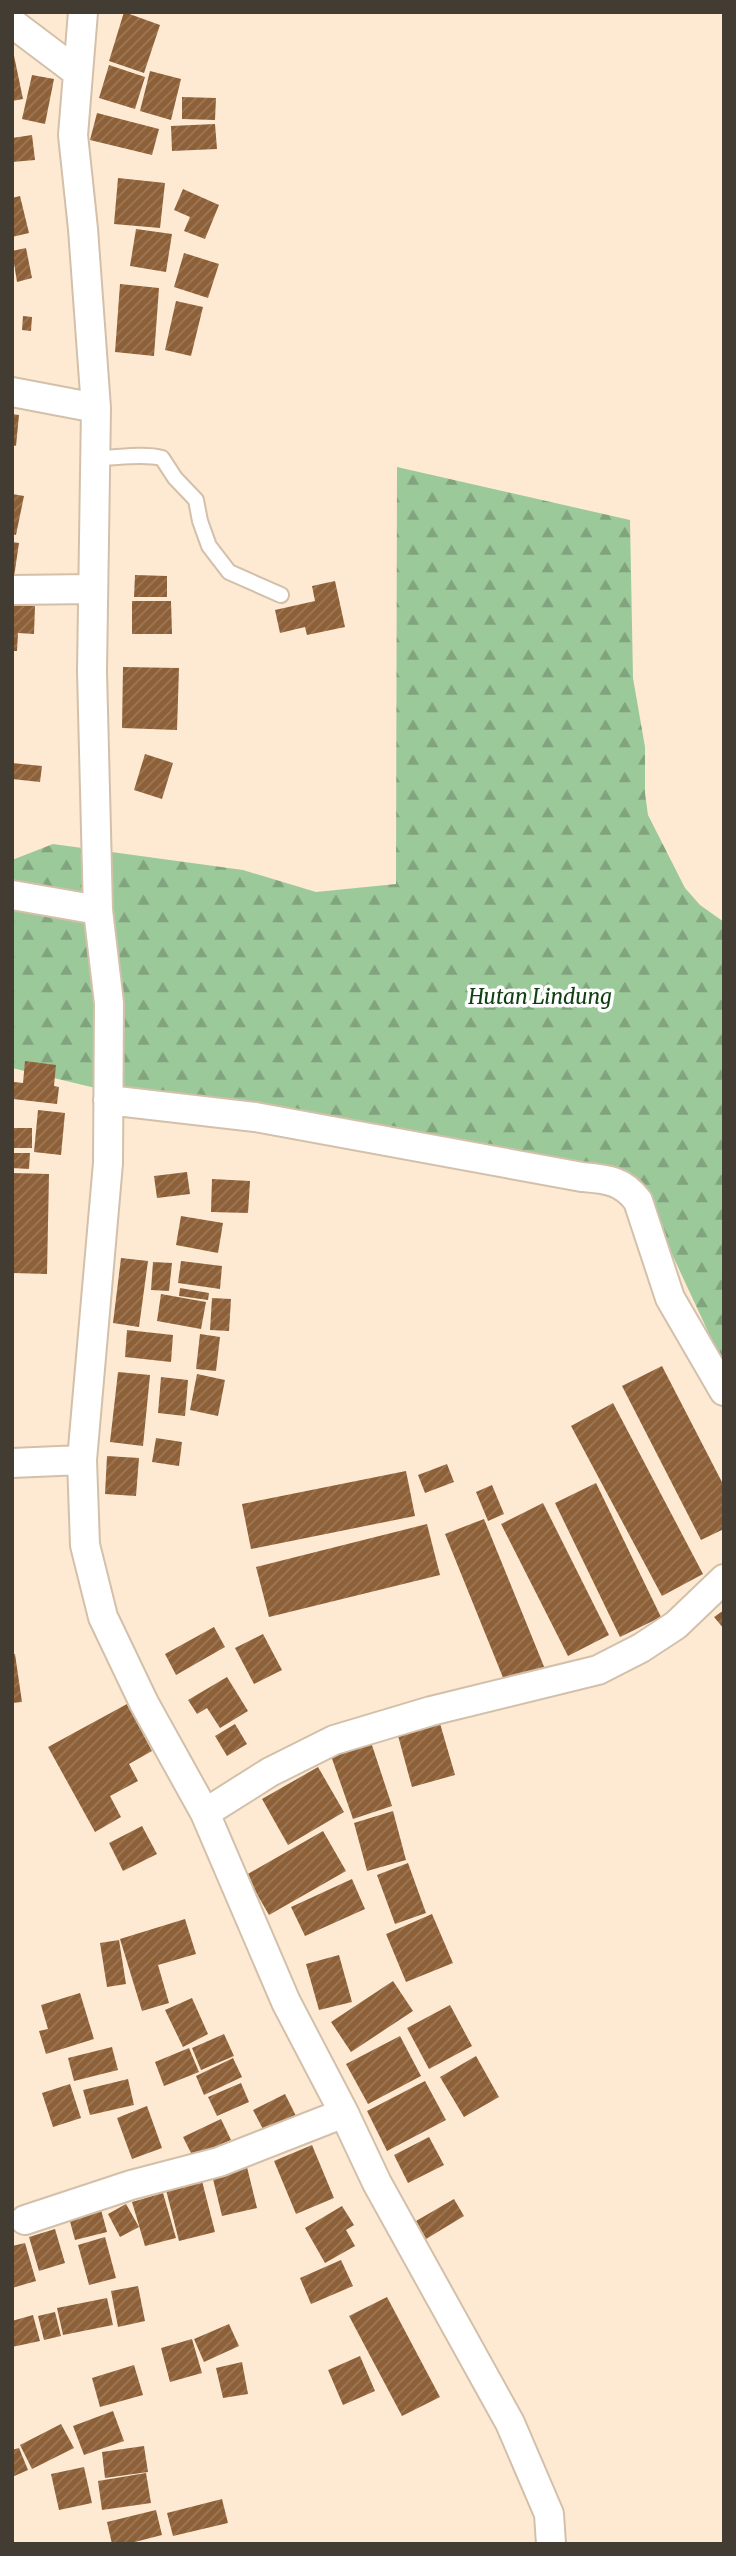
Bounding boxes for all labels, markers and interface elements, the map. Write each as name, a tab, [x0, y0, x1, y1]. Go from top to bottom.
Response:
park label: Hutan Lindung	[467, 983, 612, 1010]

